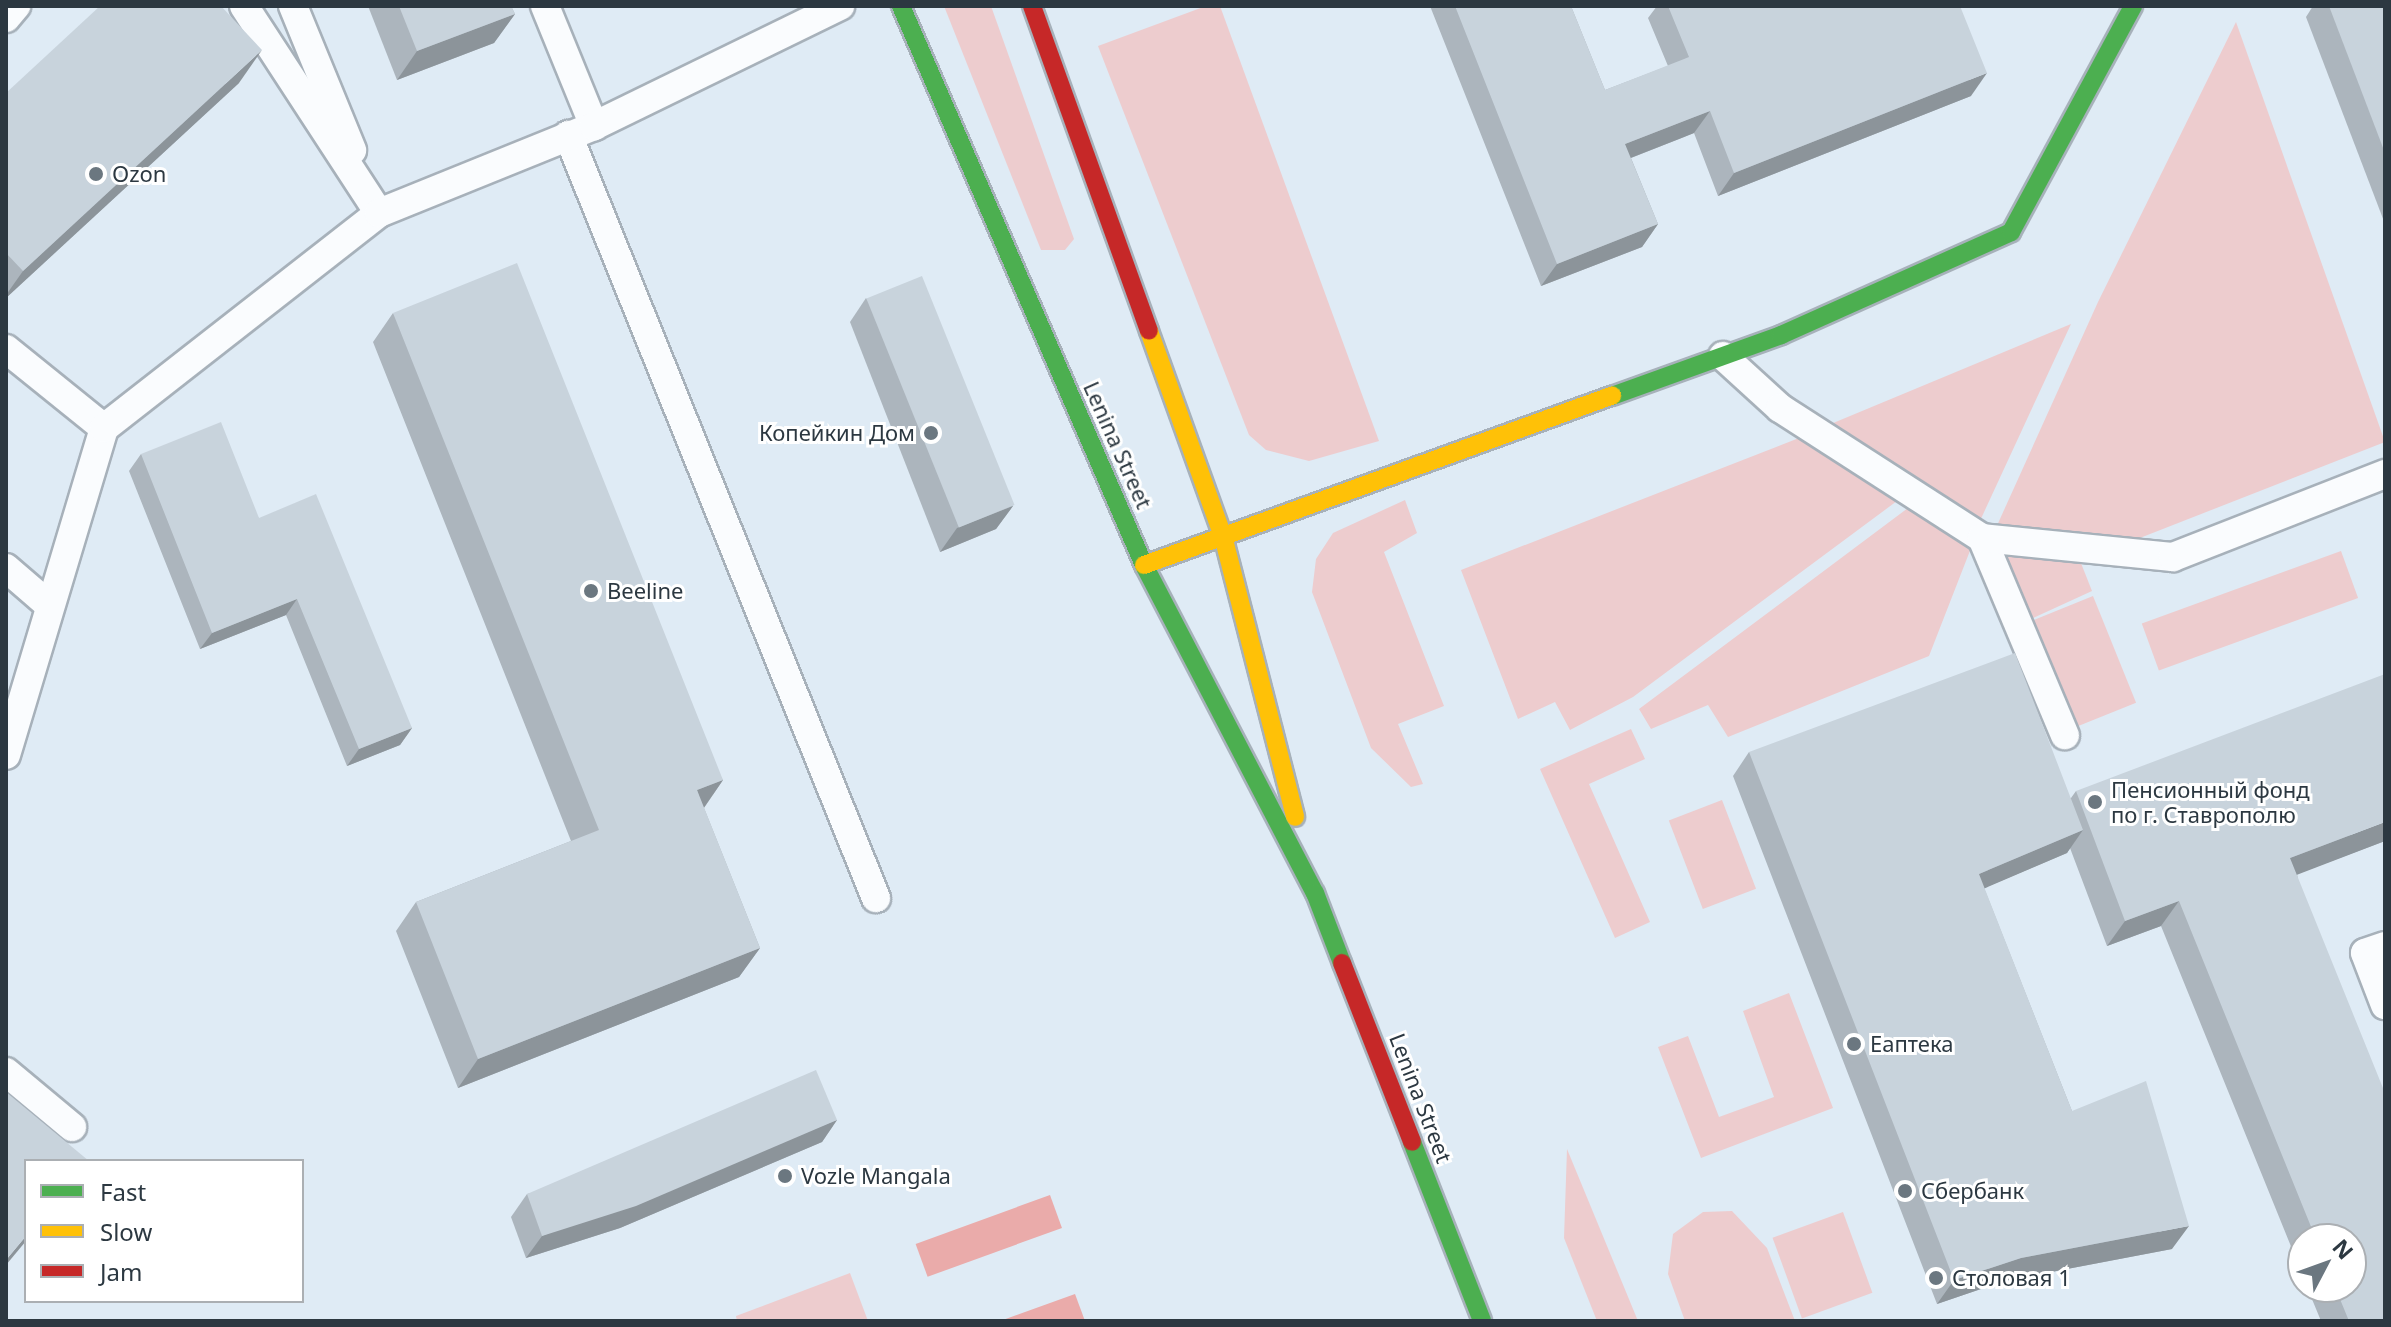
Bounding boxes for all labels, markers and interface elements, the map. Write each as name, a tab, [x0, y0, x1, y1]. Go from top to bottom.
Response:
place label: Ozon	[112, 161, 166, 187]
marker: Ozon	[87, 165, 105, 183]
street label: Lenina Street	[1078, 377, 1158, 513]
place label: Копейкин Дом	[759, 420, 915, 446]
marker: Копейкин Дом	[922, 424, 940, 442]
place label: Beeline	[607, 578, 683, 604]
marker: Beeline	[582, 582, 600, 600]
place label: Пенсионный фонд по г. Ставрополю	[2111, 776, 2310, 828]
marker: Пенсионный фонд по г. Ставрополю	[2086, 793, 2104, 811]
street label: Lenina Street	[1384, 1030, 1458, 1166]
place label: Еаптека	[1870, 1031, 1953, 1057]
marker: Еаптека	[1845, 1035, 1863, 1053]
legend	[24, 1159, 304, 1303]
place label: Vozle Mangala	[801, 1163, 951, 1189]
marker: Vozle Mangala	[776, 1167, 794, 1185]
text: Fast	[100, 1175, 146, 1208]
place label: Сбербанк	[1921, 1178, 2024, 1204]
marker: Сбербанк	[1896, 1182, 1914, 1200]
text: Slow	[100, 1215, 152, 1248]
north arrow	[2287, 1223, 2367, 1303]
text: N	[2326, 1232, 2361, 1265]
text: Jam	[100, 1255, 142, 1288]
place label: Столовая 1	[1952, 1265, 2071, 1291]
marker: Столовая 1	[1927, 1269, 1945, 1287]

